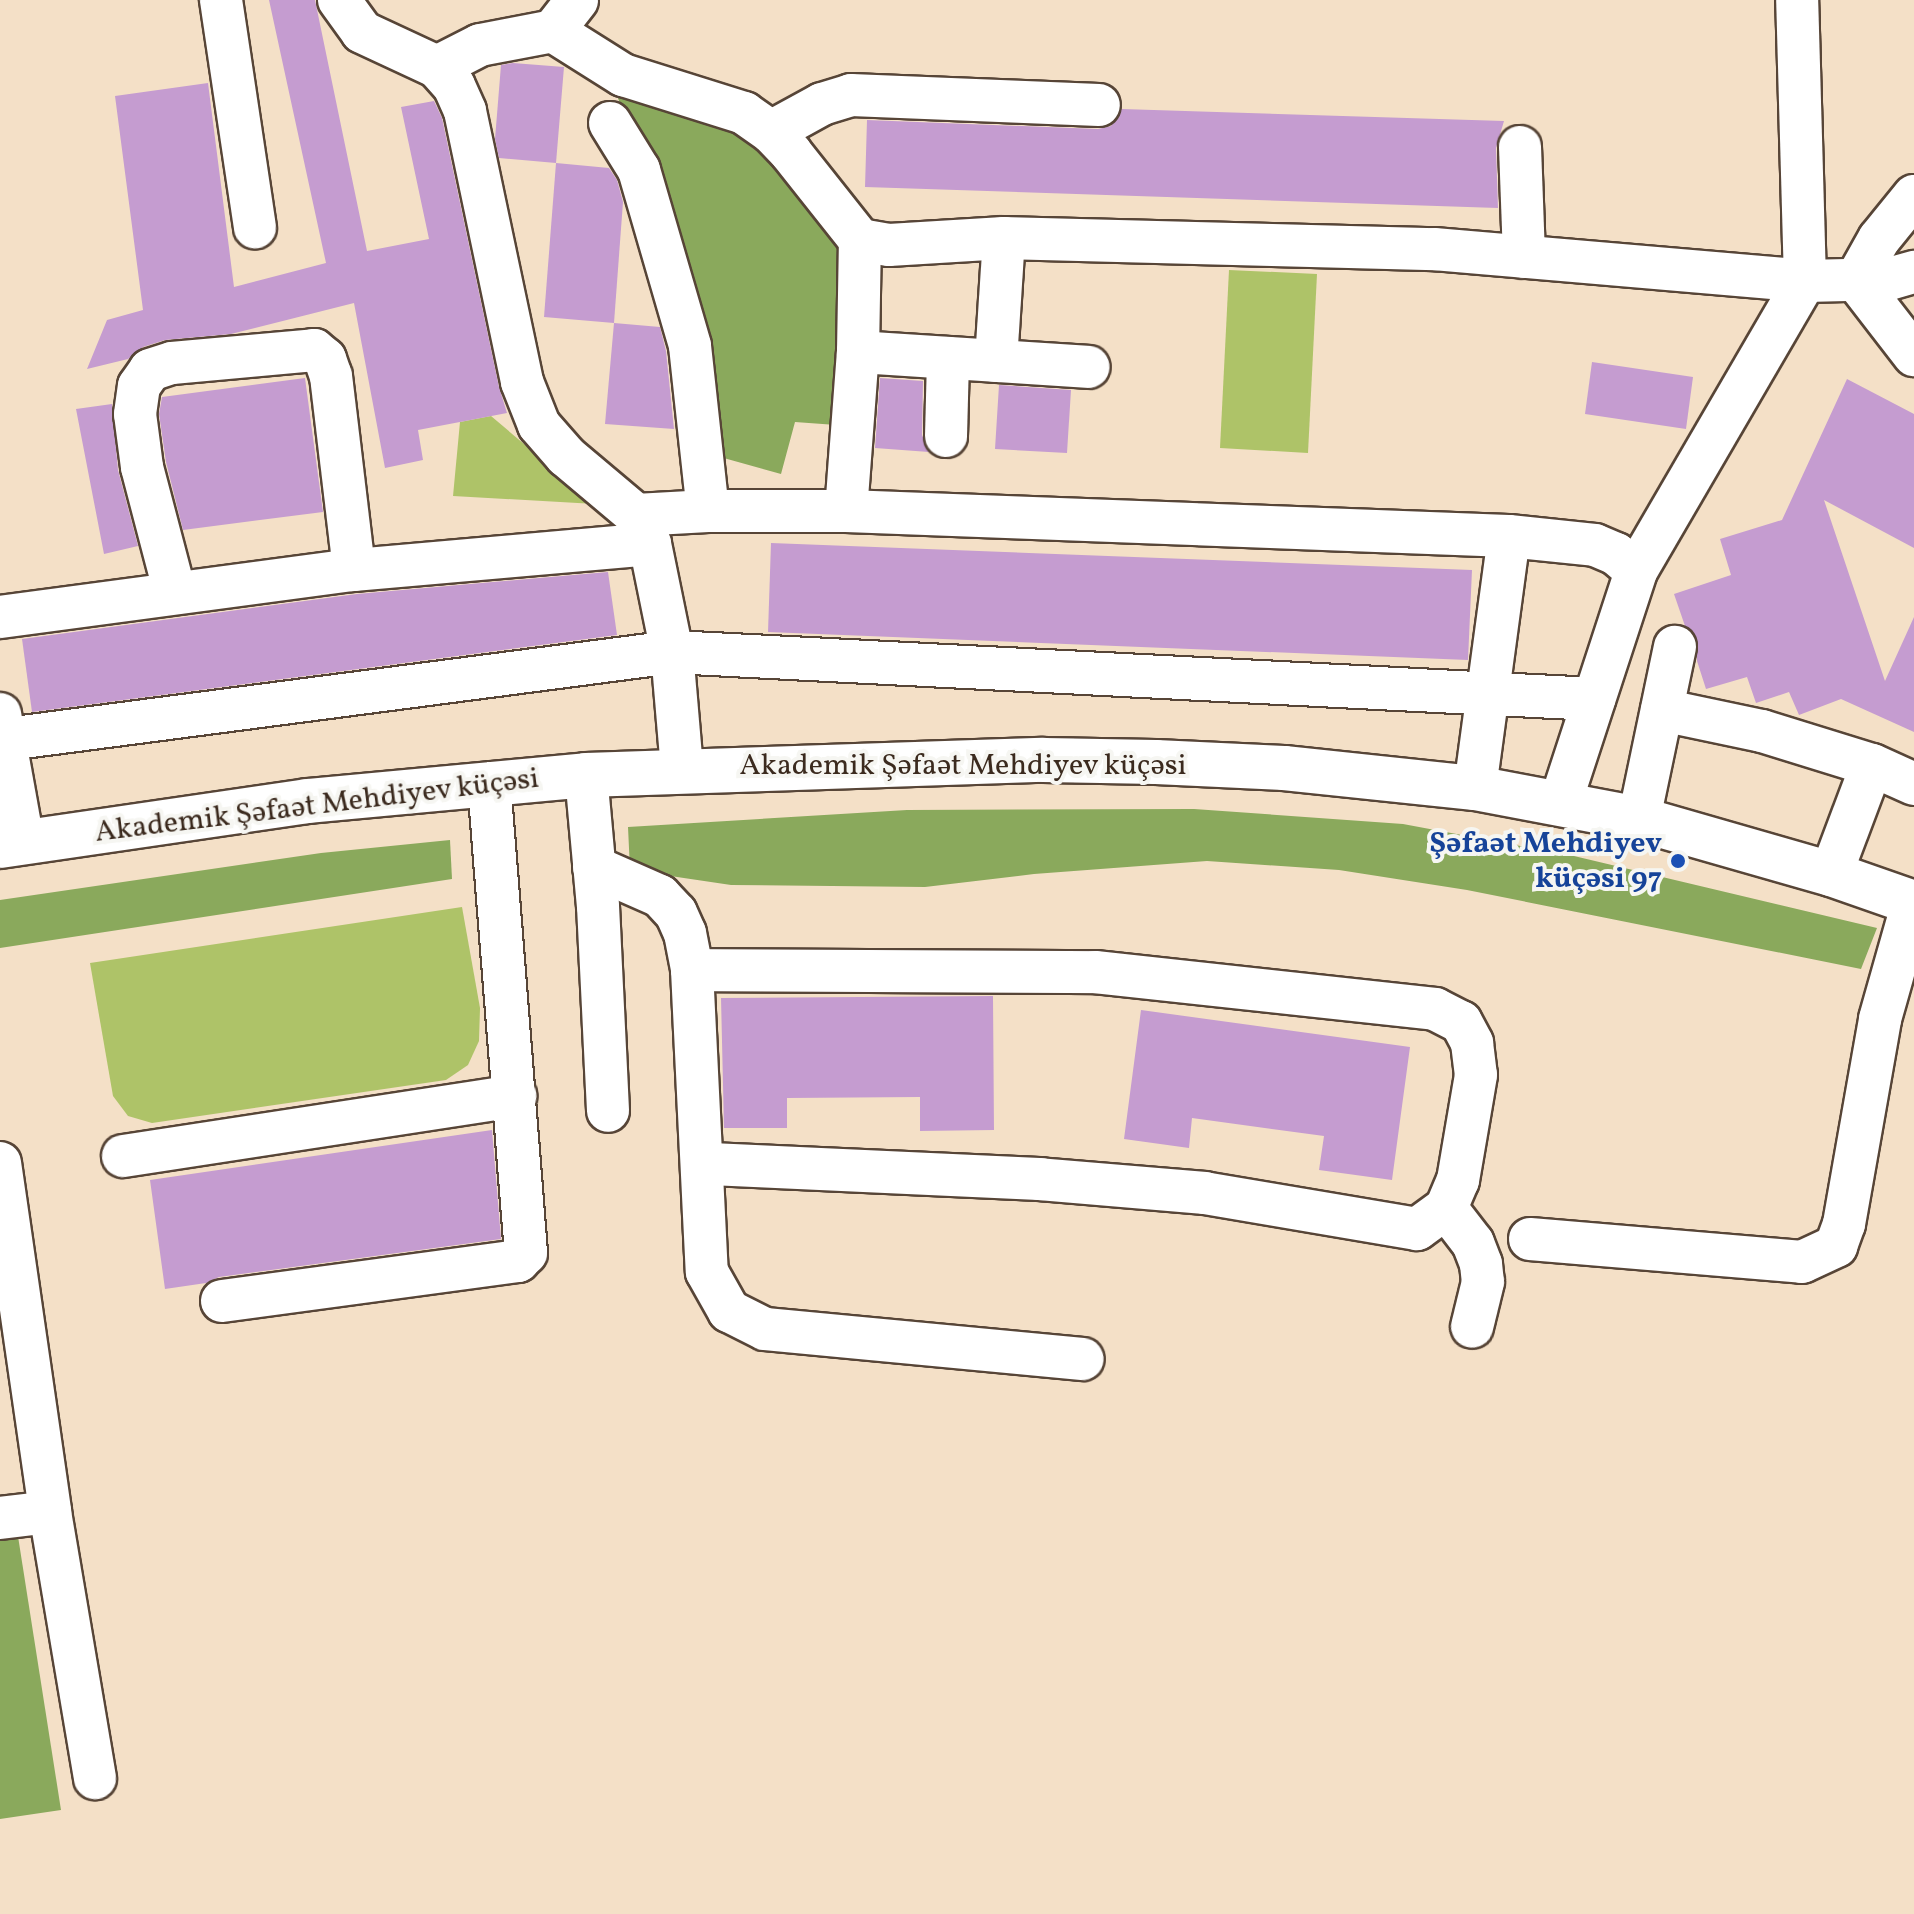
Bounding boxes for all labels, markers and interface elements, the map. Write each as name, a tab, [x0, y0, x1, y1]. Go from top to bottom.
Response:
street label: Akademik Şəfaət Mehdiyev küçəsi	[739, 748, 1187, 784]
street label: Akademik Şəfaət Mehdiyev küçəsi	[92, 761, 542, 851]
place label: Şəfaət Mehdiyev küçəsi 97	[1429, 826, 1662, 896]
marker: Şəfaət Mehdiyev küçəsi 97	[1669, 852, 1687, 870]

